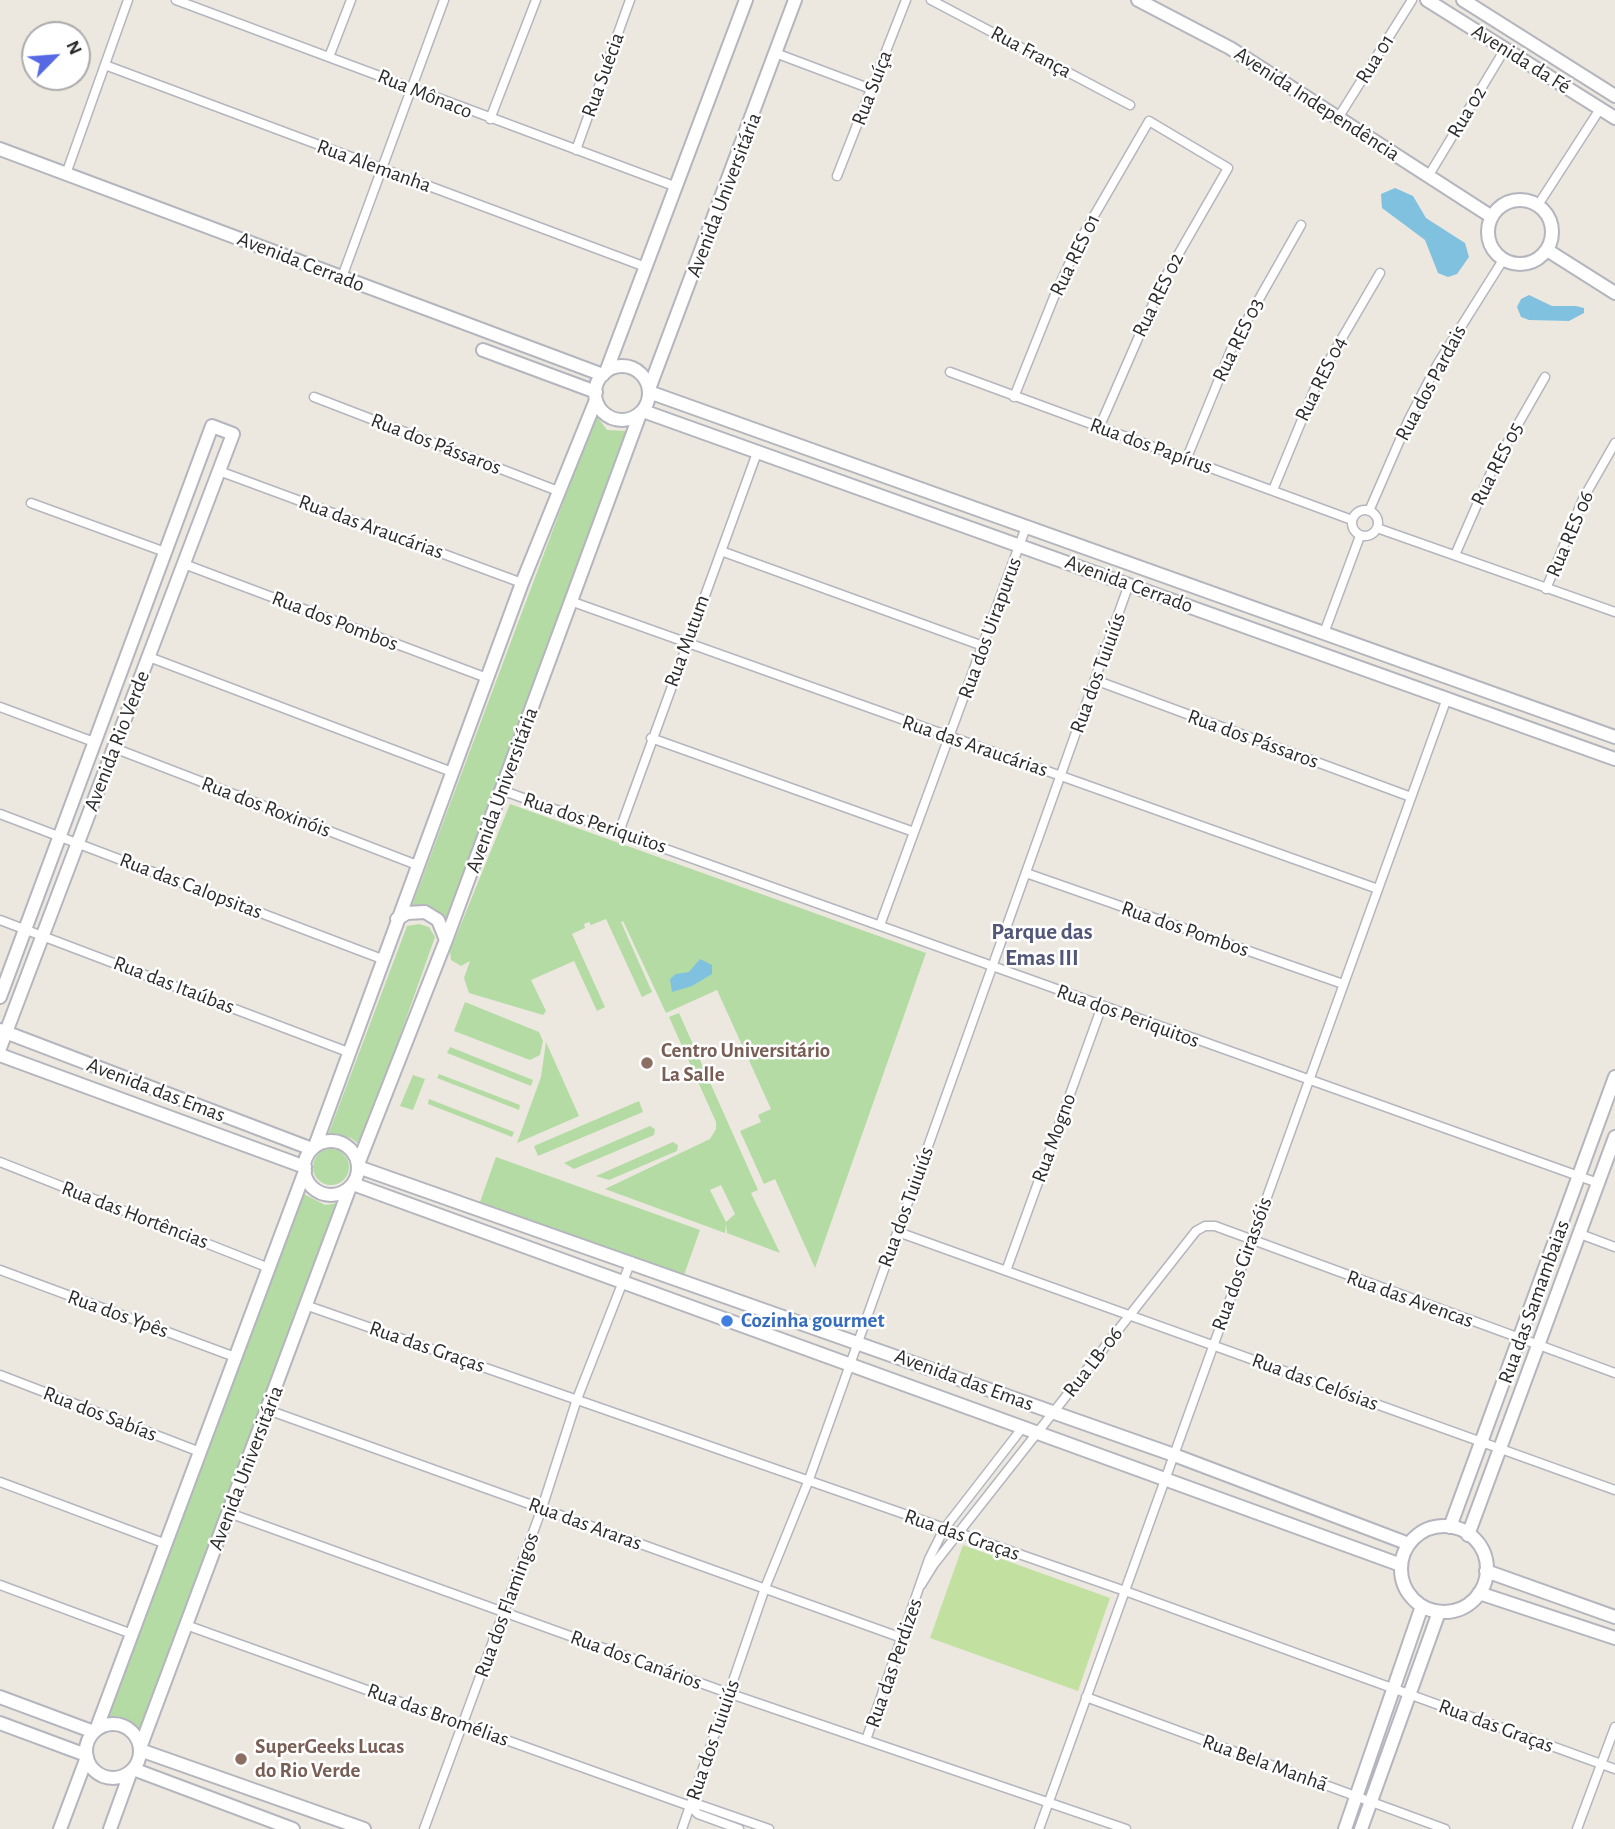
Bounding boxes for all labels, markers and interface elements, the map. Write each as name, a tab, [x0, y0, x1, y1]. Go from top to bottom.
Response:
street label: Avenida da Fé	[1467, 19, 1575, 99]
street label: Rua França	[986, 20, 1076, 84]
north arrow	[21, 21, 91, 91]
street label: Rua Suécia	[576, 29, 630, 121]
street label: Rua 01	[1350, 30, 1400, 88]
text: N	[62, 38, 85, 58]
street label: Avenida Independência	[1230, 41, 1404, 167]
street label: Rua Suíça	[846, 47, 898, 129]
street label: Rua Mônaco	[374, 64, 476, 124]
street label: Rua 02	[1442, 82, 1492, 142]
street label: Avenida Universitária	[681, 109, 767, 281]
street label: Rua Alemanha	[313, 134, 435, 198]
street label: Rua RES 01	[1044, 210, 1106, 300]
street label: Avenida Cerrado	[234, 226, 368, 298]
street label: Rua RES 02	[1127, 249, 1189, 341]
street label: Rua RES 03	[1207, 294, 1269, 386]
street label: Rua dos Pardais	[1390, 321, 1472, 445]
street label: Rua RES 04	[1290, 332, 1352, 426]
street label: Rua dos Pássaros	[367, 408, 505, 480]
street label: Rua dos Papírus	[1086, 412, 1216, 480]
street label: Rua RES 05	[1465, 418, 1529, 510]
street label: Rua RES 06	[1541, 487, 1599, 581]
street label: Rua das Araucárias	[295, 489, 447, 565]
street label: Avenida Cerrado	[1062, 549, 1196, 619]
street label: Rua dos Uirapurus	[953, 554, 1027, 702]
street label: Rua dos Pombos	[268, 585, 402, 657]
street label: Rua Mutum	[659, 592, 715, 690]
street label: Rua dos Tuiuiús	[1065, 609, 1131, 737]
street label: Avenida Rio Verde	[79, 667, 155, 815]
street label: Avenida Universitária	[460, 704, 544, 876]
street label: Rua dos Pássaros	[1184, 704, 1322, 774]
street label: Rua das Araucárias	[899, 709, 1051, 783]
street label: Rua dos Roxinóis	[198, 771, 334, 843]
street label: Rua dos Periquitos	[520, 787, 670, 859]
street label: Rua das Calopsitas	[116, 847, 266, 925]
street label: Rua dos Pombos	[1118, 895, 1252, 963]
district label: Parque das Emas III	[991, 918, 1093, 972]
street label: Rua das Itaúbas	[110, 950, 238, 1020]
street label: Rua dos Periquitos	[1053, 978, 1203, 1054]
place label: Centro Universitário La Salle	[661, 1038, 830, 1088]
street label: Avenida das Emas	[83, 1052, 229, 1128]
marker: Centro Universitário La Salle	[639, 1055, 655, 1071]
street label: Rua Mogno	[1026, 1090, 1082, 1186]
street label: Rua dos Tuiuiús	[873, 1143, 939, 1271]
street label: Rua das Hortências	[58, 1175, 212, 1255]
street label: Rua dos Girassóis	[1206, 1194, 1278, 1334]
street label: Rua das Samambaias	[1493, 1217, 1575, 1387]
street label: Rua das Avencas	[1343, 1264, 1477, 1334]
street label: Rua dos Ypês	[64, 1284, 172, 1344]
place label: Cozinha gourmet	[741, 1308, 885, 1334]
marker: Cozinha gourmet	[719, 1313, 735, 1329]
street label: Rua das Graças	[366, 1315, 488, 1379]
street label: Rua LB-06	[1058, 1322, 1128, 1402]
street label: Avenida das Emas	[891, 1343, 1037, 1417]
street label: Rua das Celósias	[1248, 1347, 1382, 1417]
street label: Rua dos Sabías	[39, 1381, 161, 1447]
street label: Avenida Universitária	[203, 1382, 289, 1554]
street label: Rua das Araras	[525, 1492, 645, 1556]
street label: Rua das Graças	[901, 1503, 1023, 1567]
street label: Rua dos Flamingos	[469, 1529, 545, 1681]
street label: Rua das Perdizes	[860, 1595, 928, 1731]
street label: Rua dos Canários	[567, 1625, 705, 1695]
street label: Rua dos Tuiuiús	[681, 1676, 745, 1804]
street label: Rua das Bromélias	[364, 1678, 512, 1752]
street label: Rua das Graças	[1435, 1694, 1557, 1758]
street label: Rua Bela Manhã	[1199, 1729, 1331, 1797]
place label: SuperGeeks Lucas do Rio Verde	[255, 1734, 404, 1784]
marker: SuperGeeks Lucas do Rio Verde	[233, 1751, 249, 1767]

